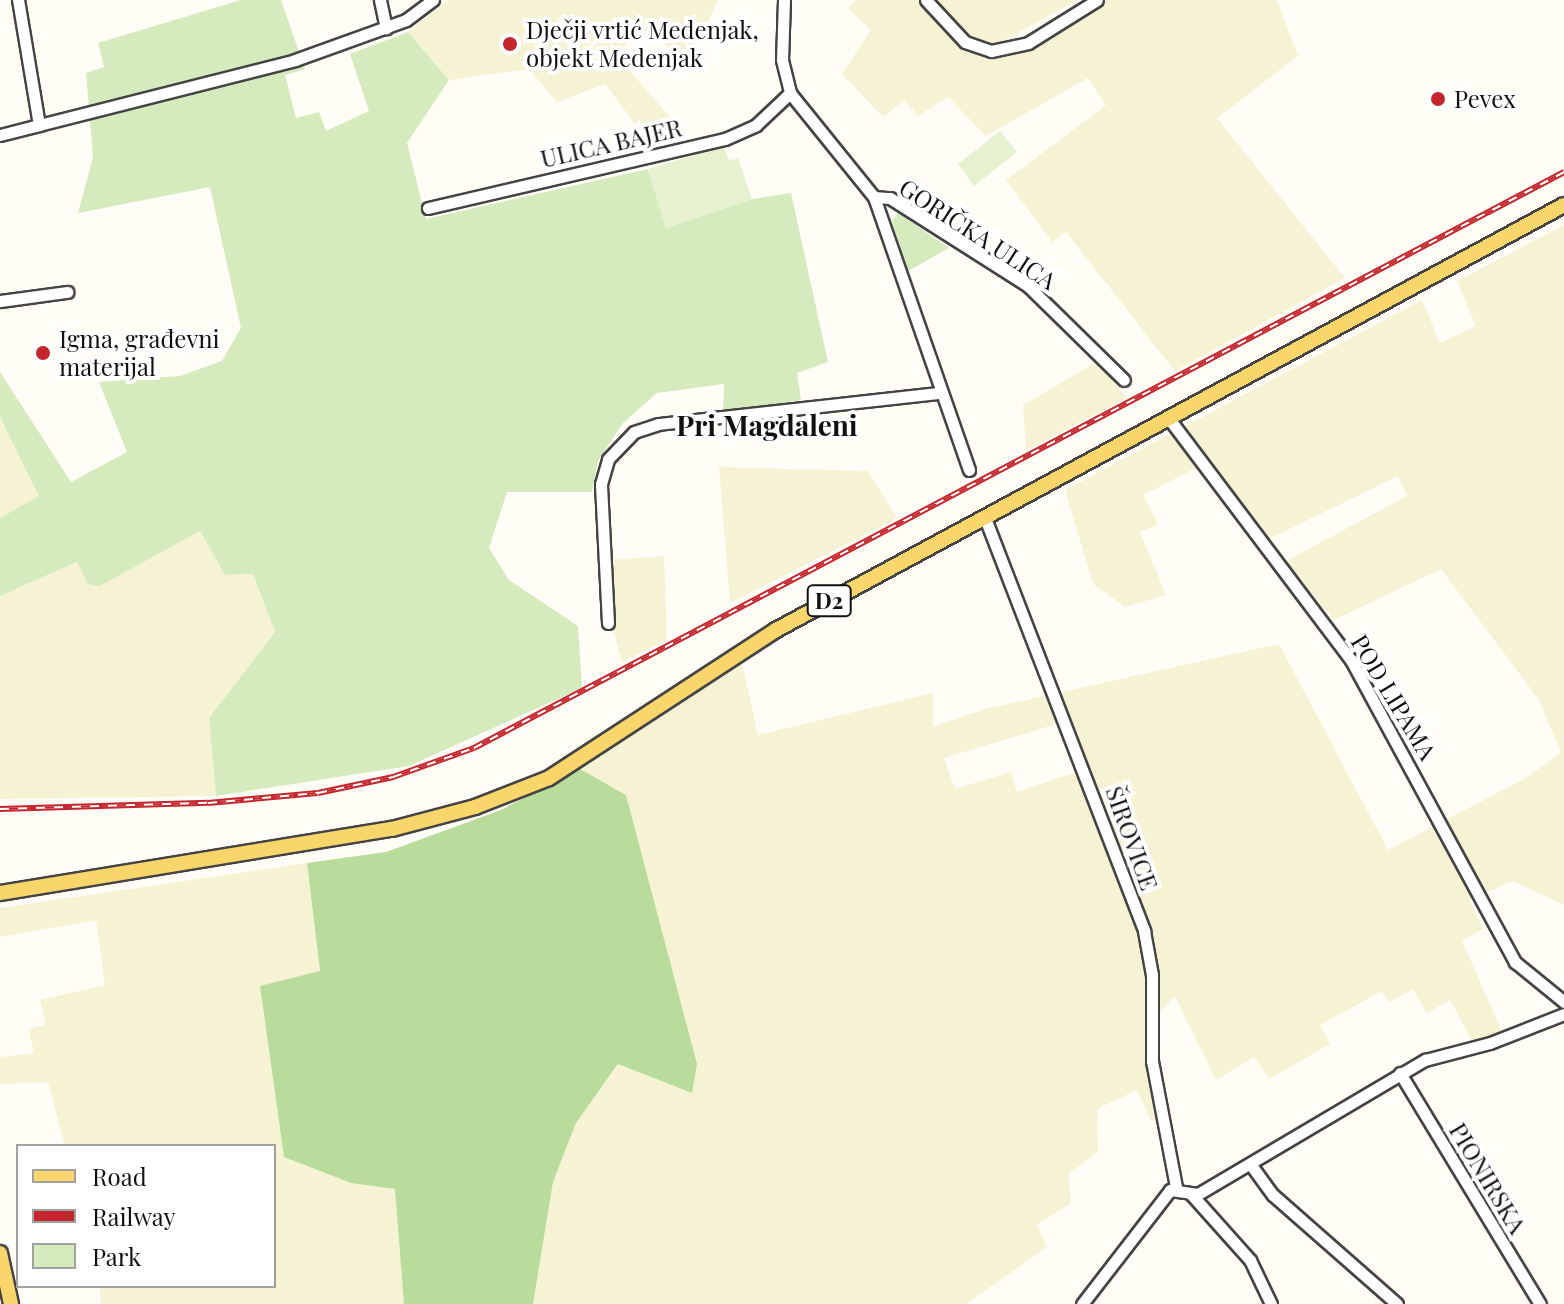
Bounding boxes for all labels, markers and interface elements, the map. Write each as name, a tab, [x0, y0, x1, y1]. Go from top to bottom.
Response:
place label: Dječji vrtić Medenjak, objekt Medenjak	[526, 16, 759, 72]
marker: Dječji vrtić Medenjak, objekt Medenjak	[501, 35, 519, 53]
place label: Pevex	[1454, 85, 1516, 113]
marker: Pevex	[1429, 90, 1447, 108]
street label: ULICA BAJER	[538, 113, 684, 173]
street label: GORIČKA ULICA	[894, 173, 1062, 295]
place label: Igma, građevni materijal	[59, 325, 220, 381]
marker: Igma, građevni materijal	[34, 344, 52, 362]
district label: Pri Magdaleni	[676, 408, 858, 442]
road number: D2	[805, 583, 853, 619]
street label: POD LIPAMA	[1345, 629, 1443, 765]
street label: ŠIROVICE	[1100, 782, 1164, 894]
street label: PIONIRSKA	[1444, 1117, 1532, 1239]
legend	[16, 1144, 276, 1288]
text: Road	[92, 1160, 147, 1192]
text: Railway	[92, 1200, 176, 1232]
text: Park	[92, 1240, 141, 1272]

